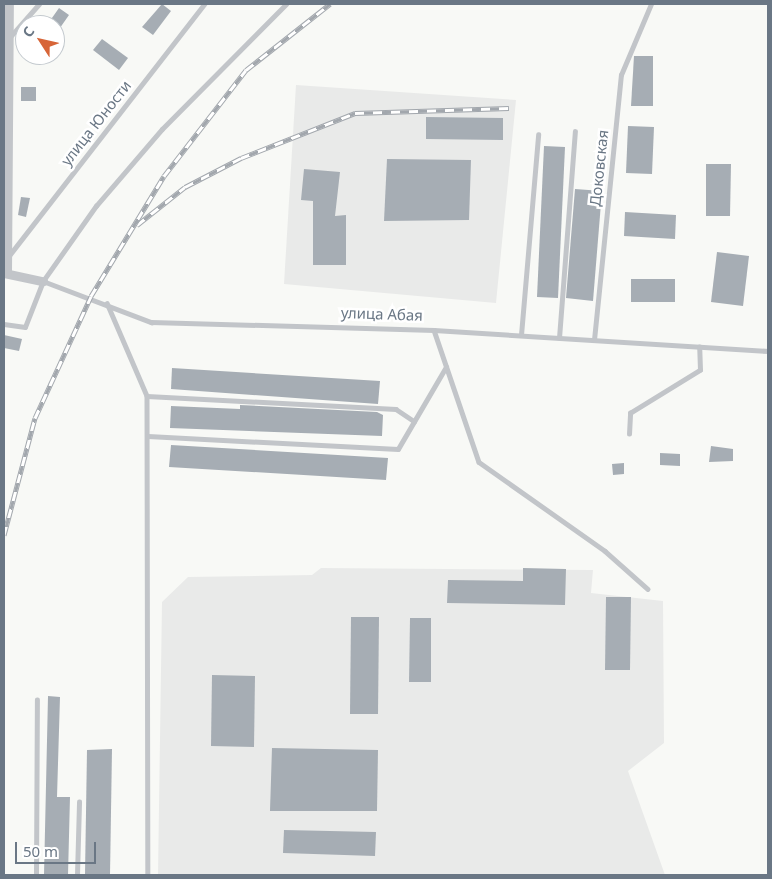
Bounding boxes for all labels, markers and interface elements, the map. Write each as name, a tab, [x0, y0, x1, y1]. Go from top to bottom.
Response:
north arrow	[15, 15, 65, 65]
text: С	[18, 23, 38, 41]
street label: улица Юности	[57, 77, 135, 169]
street label: Доковская	[586, 129, 612, 207]
street label: улица Абая	[341, 304, 423, 324]
scale bar	[18, 832, 99, 864]
text: 50 m	[23, 841, 58, 861]

